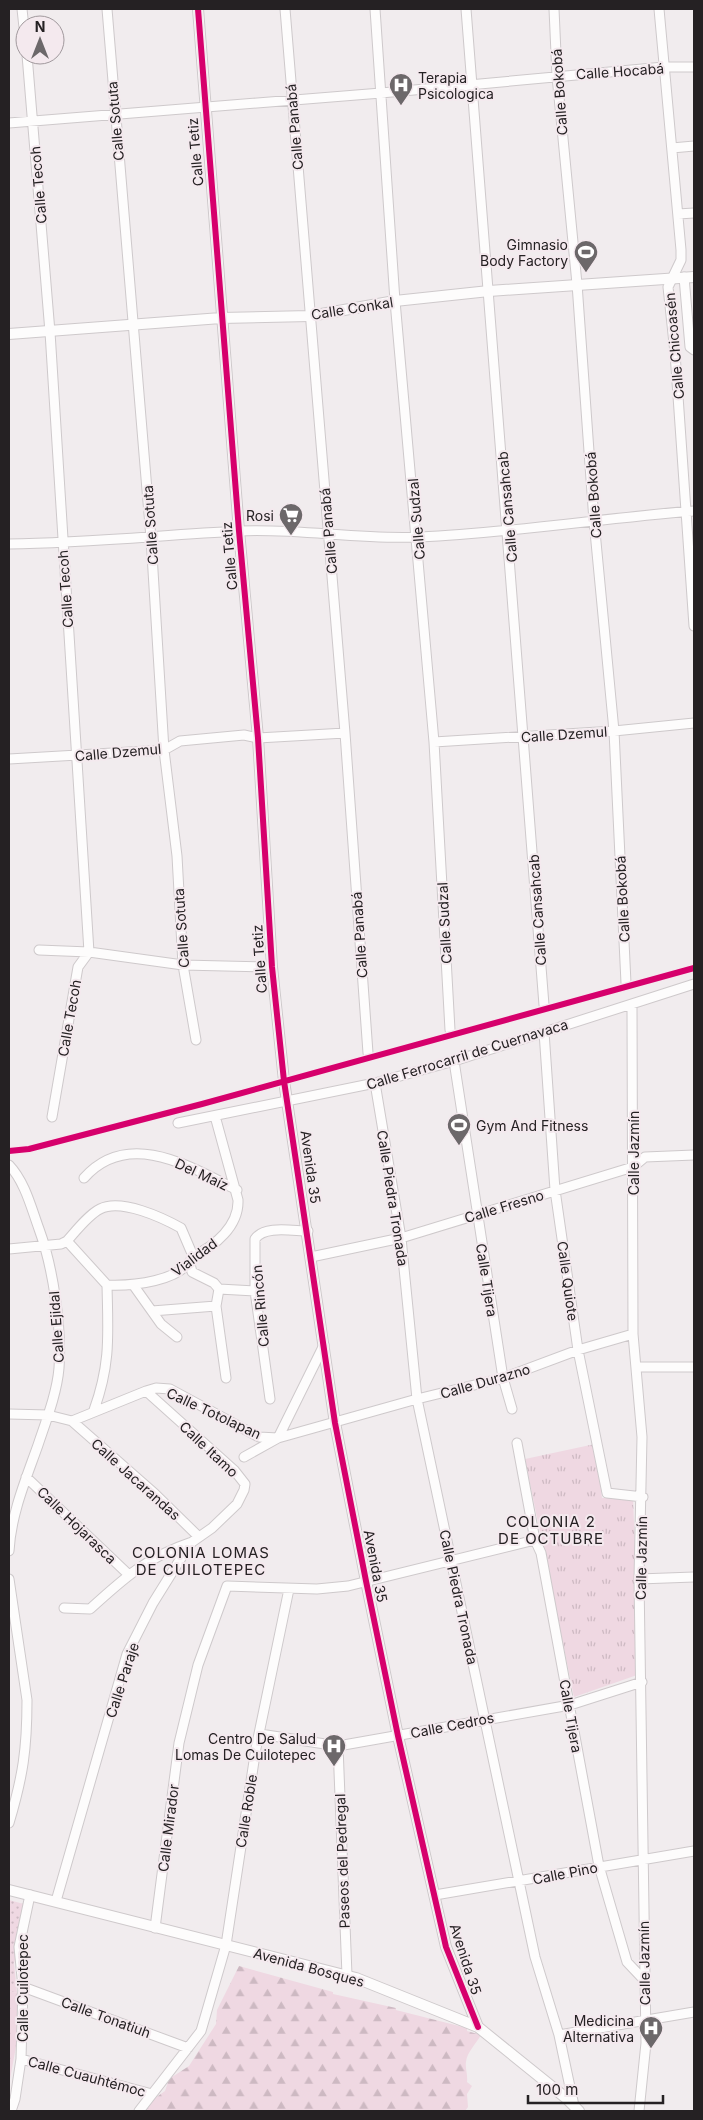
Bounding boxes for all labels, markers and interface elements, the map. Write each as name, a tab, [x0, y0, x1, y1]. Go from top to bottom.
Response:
north arrow	[15, 15, 65, 65]
text: N	[35, 18, 45, 35]
street label: Calle Bokobá	[547, 48, 571, 136]
street label: Calle Hocabá	[575, 59, 665, 83]
place label: Terapia Psicologica	[418, 69, 494, 102]
hospital icon: Terapia Psicologica	[388, 72, 414, 106]
street label: Calle Sotuta	[103, 81, 127, 161]
street label: Calle Panabá	[282, 83, 306, 171]
street label: Calle Tetiz	[184, 117, 206, 187]
street label: Calle Tecoh	[26, 146, 50, 224]
place label: Gimnasio Body Factory	[480, 236, 568, 269]
sports icon: Gimnasio Body Factory	[573, 239, 599, 273]
street label: Calle Chicoasén	[661, 292, 687, 400]
street label: Calle Conkal	[310, 293, 394, 323]
street label: Calle Cansahcab	[494, 451, 520, 563]
street label: Calle Bokobá	[581, 451, 605, 539]
street label: Calle Sudzal	[404, 478, 428, 560]
street label: Calle Sotuta	[139, 485, 161, 565]
street label: Calle Panabá	[316, 487, 340, 575]
supermarket icon: Rosi	[278, 502, 304, 536]
place label: Rosi	[246, 507, 274, 524]
street label: Calle Tetiz	[218, 521, 240, 591]
street label: Calle Tecoh	[54, 550, 76, 628]
street label: Calle Dzemul	[520, 722, 608, 746]
street label: Calle Dzemul	[74, 740, 162, 764]
street label: Calle Cansahcab	[525, 854, 549, 966]
street label: Calle Bokobá	[611, 855, 633, 943]
street label: Calle Sudzal	[433, 882, 455, 964]
street label: Calle Sotuta	[170, 888, 192, 968]
street label: Calle Panabá	[348, 891, 370, 979]
street label: Calle Tetiz	[248, 924, 270, 994]
street label: Calle Tecoh	[54, 978, 84, 1058]
street label: Calle Ferrocarril de Cuernavaca	[364, 1015, 570, 1093]
street label: Calle Jazmín	[625, 1111, 642, 1195]
sports icon: Gym And Fitness	[446, 1112, 472, 1146]
place label: Gym And Fitness	[476, 1117, 588, 1134]
street label: Avenida 35	[297, 1129, 325, 1205]
street label: Calle Piedra Tronada	[374, 1129, 412, 1267]
street label: Del Maíz	[172, 1154, 232, 1194]
street label: Calle Fresno	[462, 1186, 546, 1226]
street label: Vialidad	[168, 1234, 220, 1280]
street label: Calle Quiote	[554, 1240, 582, 1322]
street label: Calle Tijera	[473, 1242, 501, 1318]
street label: Calle Rincón	[248, 1264, 272, 1348]
street label: Calle Ejidal	[45, 1290, 67, 1364]
street label: Calle Durazno	[438, 1360, 532, 1402]
street label: Calle Totolapan	[164, 1384, 264, 1442]
street label: Calle Itamo	[176, 1418, 242, 1480]
street label: Calle Jacarandas	[88, 1435, 184, 1523]
street label: Calle Hojarasca	[34, 1483, 120, 1567]
district label: COLONIA 2 DE OCTUBRE	[498, 1512, 604, 1548]
street label: Calle Jazmín	[632, 1516, 650, 1600]
street label: Avenida 35	[361, 1528, 391, 1604]
street label: Calle Piedra Tronada	[436, 1528, 482, 1666]
district label: COLONIA LOMAS DE CUILOTEPEC	[132, 1543, 270, 1579]
street label: Calle Paraje	[102, 1640, 142, 1720]
street label: Calle Tijera	[556, 1678, 586, 1754]
street label: Calle Cedros	[409, 1709, 495, 1741]
place label: Centro De Salud Lomas De Cuilotepec	[175, 1730, 316, 1763]
hospital icon: Centro De Salud Lomas De Cuilotepec	[321, 1733, 347, 1767]
street label: Calle Roble	[232, 1773, 260, 1849]
street label: Calle Mirador	[154, 1783, 182, 1873]
street label: Paseos del Pedregal	[331, 1793, 353, 1929]
street label: Calle Pino	[531, 1858, 599, 1888]
street label: Avenida 35	[447, 1921, 485, 1997]
street label: Calle Jazmín	[635, 1921, 653, 2005]
street label: Calle Cuilotepec	[14, 1934, 31, 2042]
street label: Avenida Bosques	[252, 1944, 366, 1990]
street label: Calle Tonatiuh	[59, 1993, 153, 2041]
place label: Medicina Alternativa	[563, 2012, 634, 2045]
hospital icon: Medicina Alternativa	[638, 2015, 664, 2049]
street label: Calle Cuauhtémoc	[26, 2052, 148, 2100]
scale bar	[528, 2072, 663, 2104]
text: 100 m	[536, 2080, 578, 2099]

